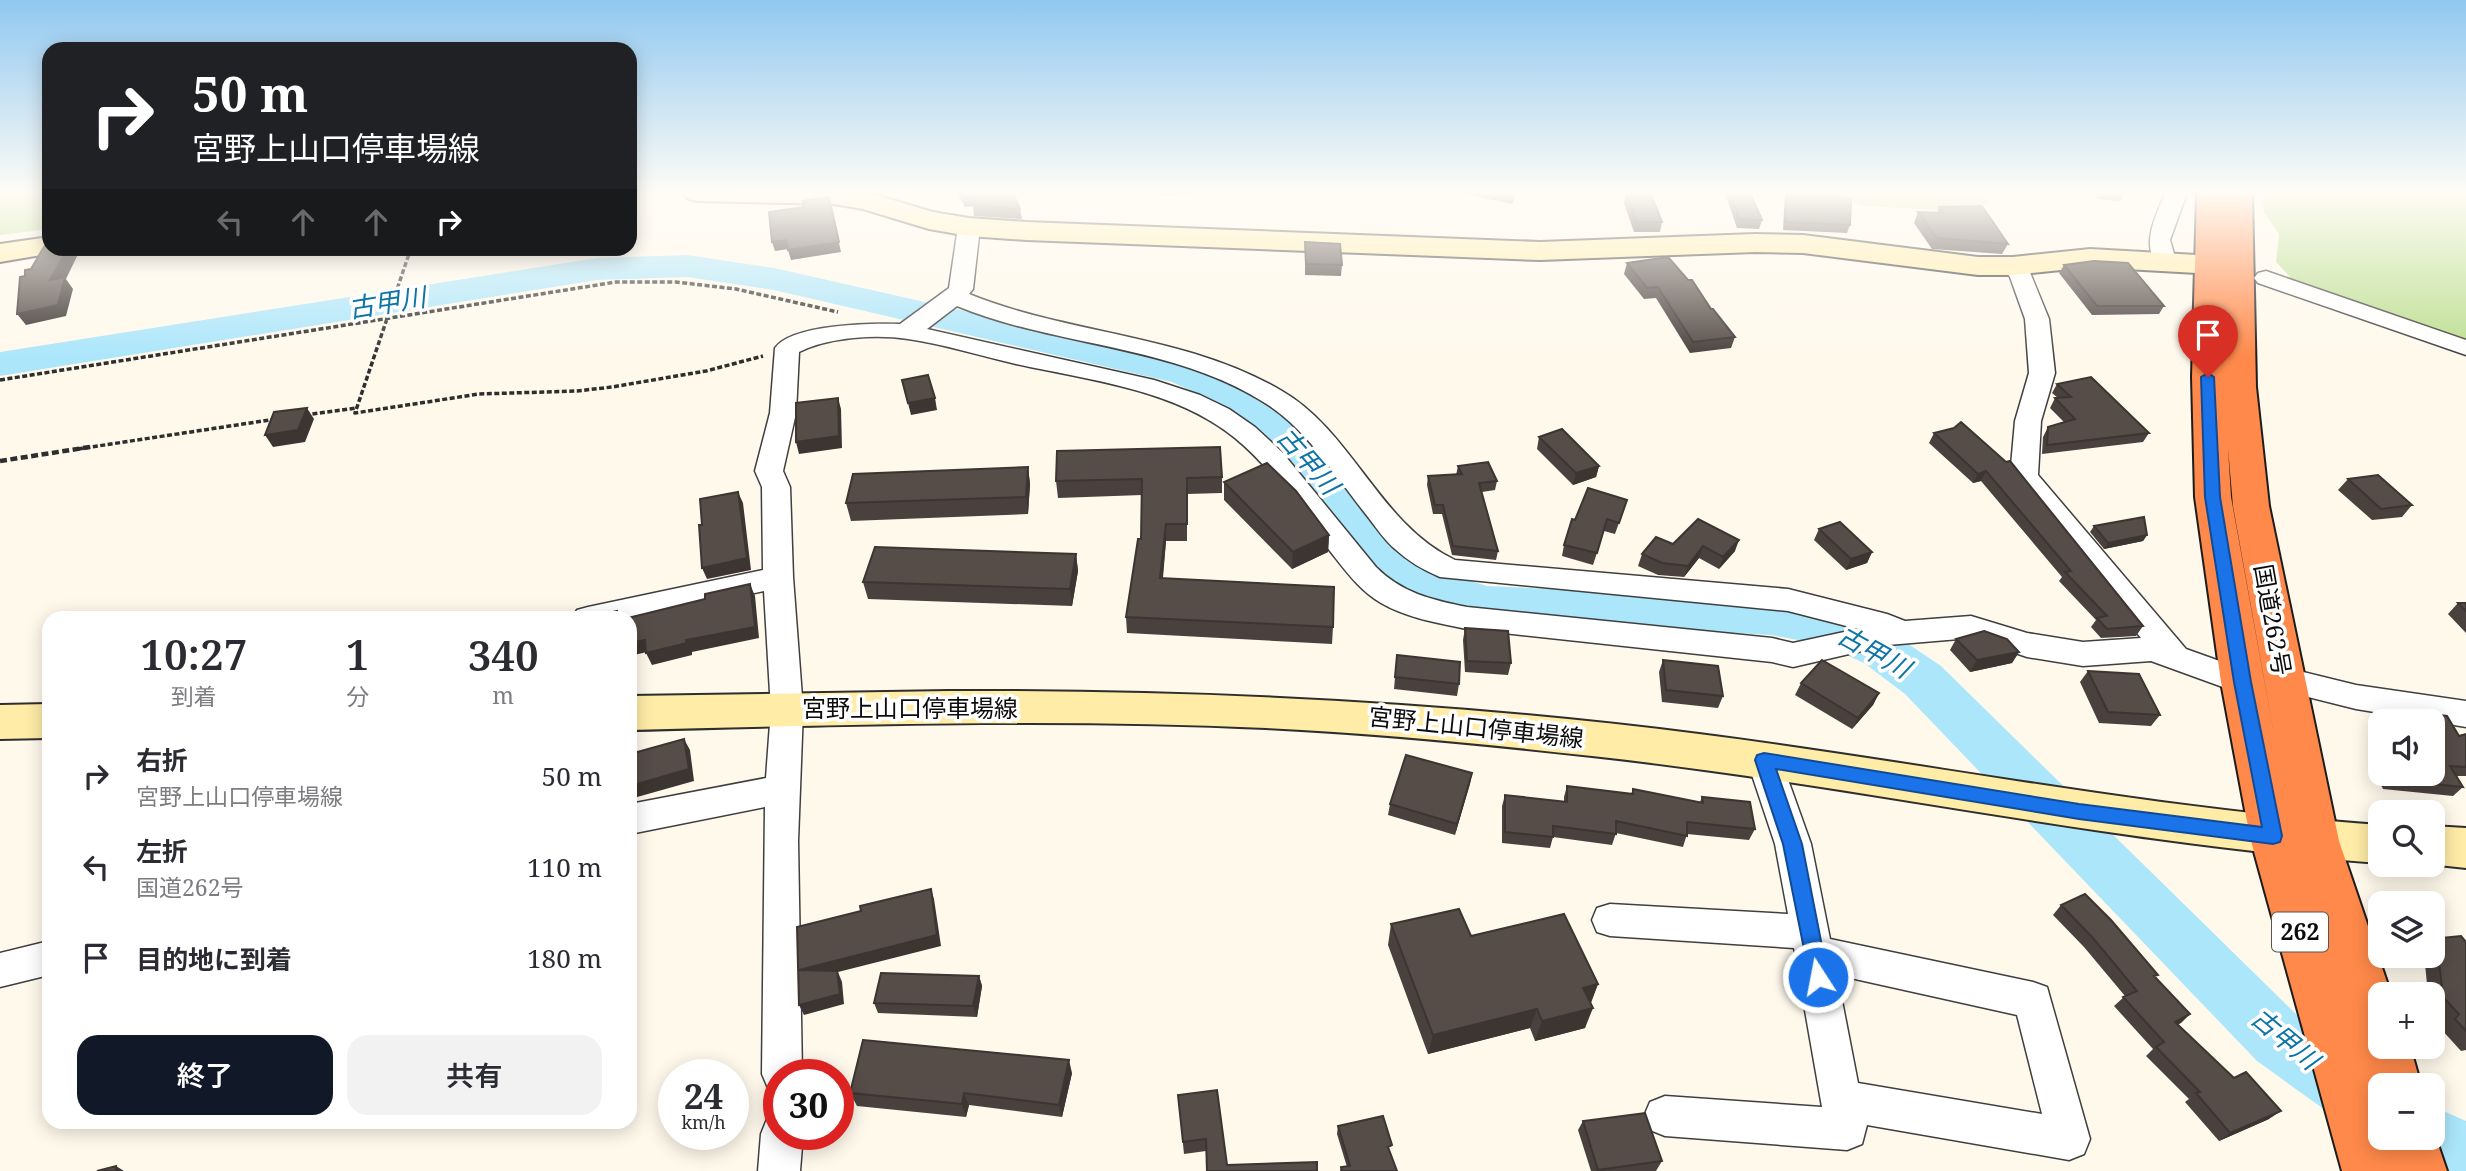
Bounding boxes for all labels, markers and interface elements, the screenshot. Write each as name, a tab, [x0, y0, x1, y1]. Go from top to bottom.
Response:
text: 50 m	[192, 60, 308, 126]
icon: right	[77, 70, 168, 161]
text: 宮野上山口停車場線	[192, 126, 480, 169]
icon: left	[211, 203, 249, 241]
icon: ahead	[284, 203, 322, 241]
icon: ahead	[357, 203, 395, 241]
icon: right	[430, 203, 468, 241]
water label: 古甲川	[346, 278, 431, 326]
pin	[2178, 305, 2238, 377]
icon: arrive	[2189, 316, 2227, 354]
water label: 古甲川	[1270, 419, 1350, 504]
street label: 国道262号	[2247, 562, 2299, 678]
water label: 古甲川	[1832, 616, 1920, 687]
text: 10:27	[140, 625, 247, 682]
text: 1	[346, 625, 369, 682]
text: 340	[468, 626, 539, 683]
text: m	[492, 679, 514, 711]
text: 到着	[171, 680, 217, 712]
text: 分	[346, 680, 369, 712]
street label: 宮野上山口停車場線	[802, 691, 1018, 724]
street label: 宮野上山口停車場線	[1367, 699, 1585, 754]
map controls	[2368, 709, 2445, 1150]
button: sound	[2368, 709, 2445, 786]
text: 右折	[136, 742, 188, 778]
icon: right	[77, 757, 115, 795]
text: 50 m	[542, 758, 602, 794]
text: 宮野上山口停車場線	[136, 780, 343, 812]
button: search	[2368, 800, 2445, 877]
text: 左折	[136, 833, 188, 869]
icon: left	[77, 848, 115, 886]
text: 110 m	[527, 849, 602, 885]
text: 国道262号	[136, 871, 244, 903]
button: layers	[2368, 891, 2445, 968]
road number: 262	[2272, 912, 2328, 951]
icon: arrive	[77, 939, 115, 977]
text: 180 m	[527, 940, 602, 976]
position arrow	[1781, 940, 1855, 1014]
text: 目的地に到着	[136, 941, 292, 977]
button: +	[2368, 982, 2445, 1059]
water label: 古甲川	[2244, 999, 2329, 1079]
button: 終了	[77, 1035, 333, 1115]
button: 共有	[347, 1035, 602, 1115]
speed limit sign: 30	[763, 1059, 854, 1150]
text: 24	[684, 1072, 723, 1119]
button: −	[2368, 1073, 2445, 1150]
text: km/h	[681, 1110, 726, 1134]

